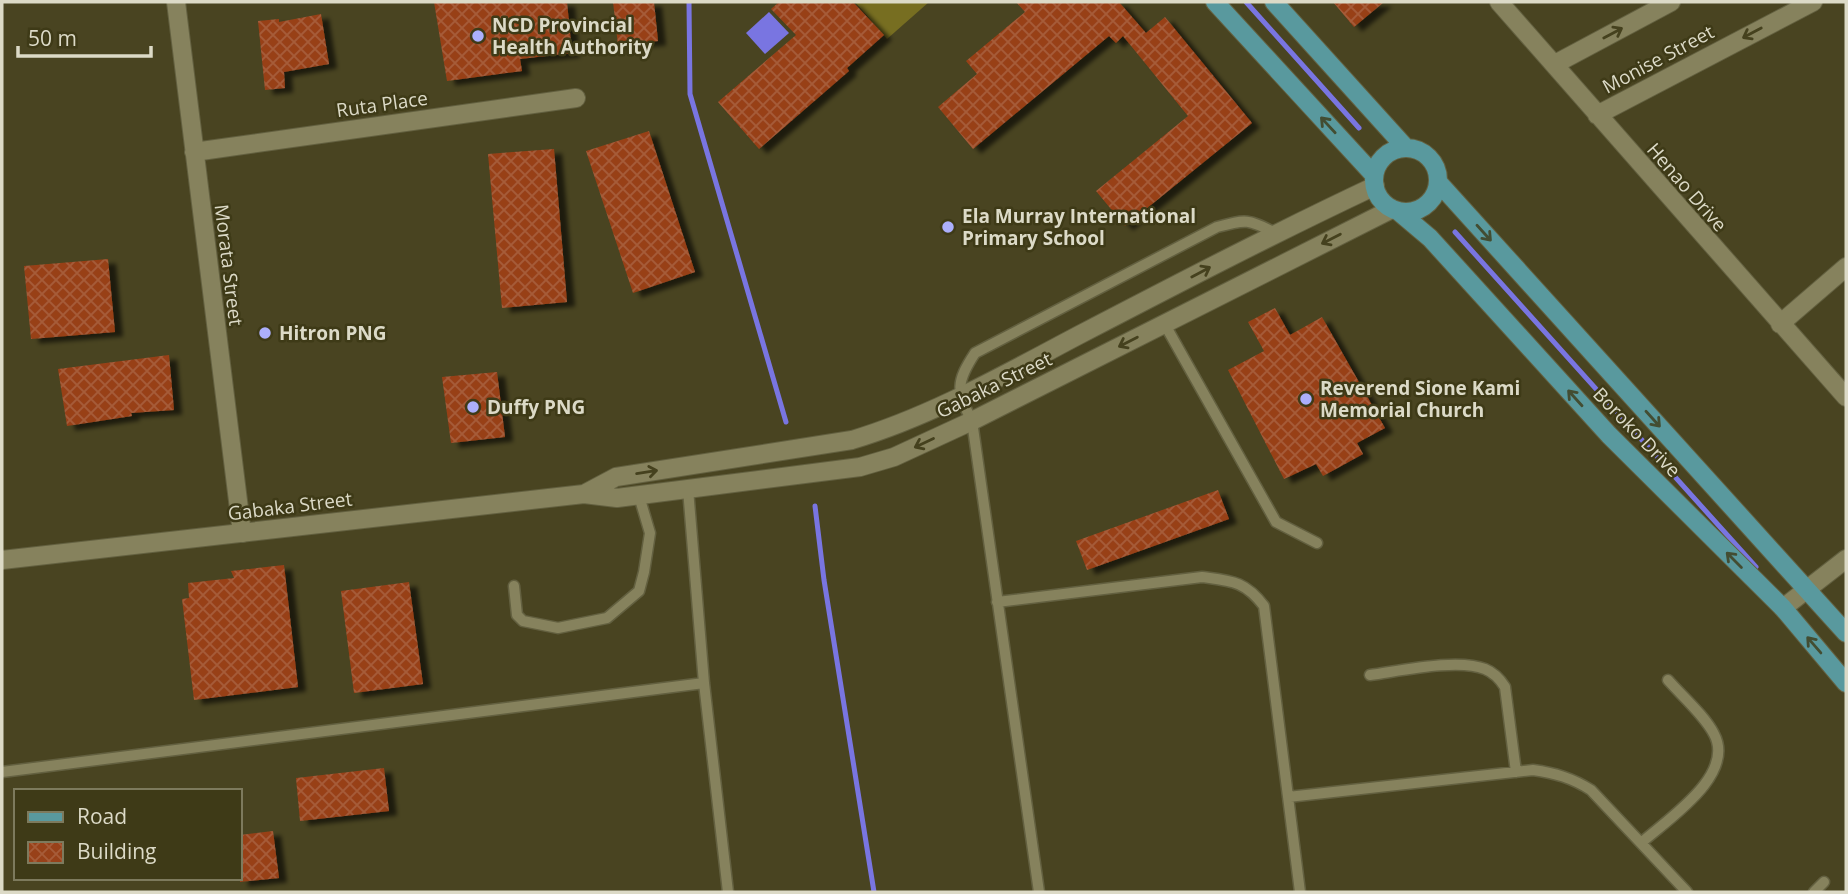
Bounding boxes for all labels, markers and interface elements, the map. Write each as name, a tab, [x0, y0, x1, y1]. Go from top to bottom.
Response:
place label: NCD Provincial Health Authority	[492, 12, 652, 60]
scale bar	[18, 14, 150, 58]
street label: Monise Street	[1598, 19, 1718, 99]
text: 50 m	[28, 24, 77, 52]
one-way arrow	[1602, 26, 1622, 40]
one-way arrow	[1742, 27, 1763, 41]
marker: NCD Provincial Health Authority	[470, 28, 486, 44]
street label: Ruta Place	[335, 85, 429, 123]
one-way arrow	[1320, 117, 1337, 134]
street label: Henao Drive	[1641, 137, 1733, 237]
street label: Morata Street	[209, 203, 249, 327]
place label: Ela Murray International Primary School	[962, 203, 1196, 251]
marker: Ela Murray International Primary School	[940, 219, 956, 235]
one-way arrow	[1475, 224, 1492, 241]
one-way arrow	[1321, 232, 1342, 246]
one-way arrow	[1190, 265, 1211, 278]
place label: Hitron PNG	[279, 320, 387, 346]
marker: Hitron PNG	[257, 325, 273, 341]
one-way arrow	[1118, 335, 1139, 349]
street label: Gabaka Street	[932, 346, 1056, 424]
place label: Reverend Sione Kami Memorial Church	[1320, 375, 1520, 423]
street label: Boroko Drive	[1587, 381, 1687, 483]
one-way arrow	[1568, 389, 1584, 407]
marker: Reverend Sione Kami Memorial Church	[1298, 391, 1314, 407]
place label: Duffy PNG	[487, 394, 585, 420]
marker: Duffy PNG	[465, 399, 481, 415]
one-way arrow	[1645, 410, 1661, 428]
one-way arrow	[914, 437, 935, 450]
one-way arrow	[635, 465, 658, 478]
street label: Gabaka Street	[226, 485, 354, 527]
one-way arrow	[1726, 552, 1743, 569]
one-way arrow	[1806, 637, 1822, 655]
legend	[14, 789, 242, 880]
text: Road	[77, 802, 127, 830]
text: Building	[77, 837, 156, 865]

